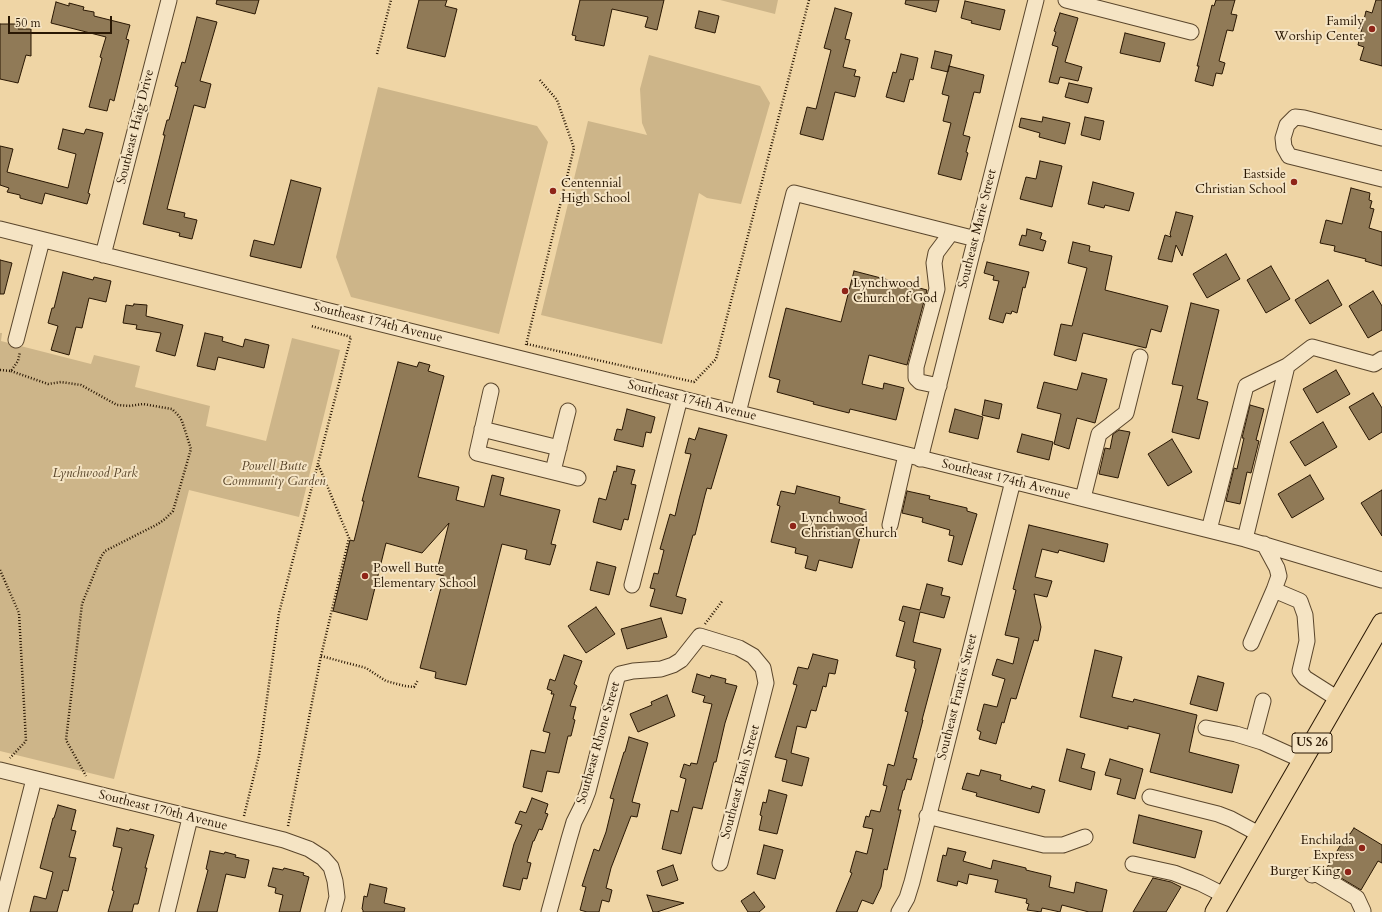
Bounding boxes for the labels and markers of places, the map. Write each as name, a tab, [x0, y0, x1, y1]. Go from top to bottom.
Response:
place label: Family Worship Center	[1274, 14, 1364, 45]
marker: Family Worship Center	[1367, 24, 1377, 34]
place label: Eastside Christian School	[1195, 167, 1286, 198]
place label: Centennial High School	[561, 176, 630, 207]
marker: Eastside Christian School	[1289, 177, 1299, 187]
marker: Centennial High School	[548, 186, 558, 196]
place label: Lynchwood Church of God	[853, 276, 937, 307]
marker: Lynchwood Church of God	[840, 286, 850, 296]
place label: Lynchwood Christian Church	[801, 511, 897, 542]
marker: Lynchwood Christian Church	[788, 521, 798, 531]
place label: Powell Butte Elementary School	[373, 561, 476, 592]
marker: Powell Butte Elementary School	[360, 571, 370, 581]
place label: Enchilada Express	[1300, 833, 1354, 864]
marker: Enchilada Express	[1357, 843, 1367, 853]
place label: Burger King	[1270, 864, 1340, 880]
marker: Burger King	[1343, 867, 1353, 877]

